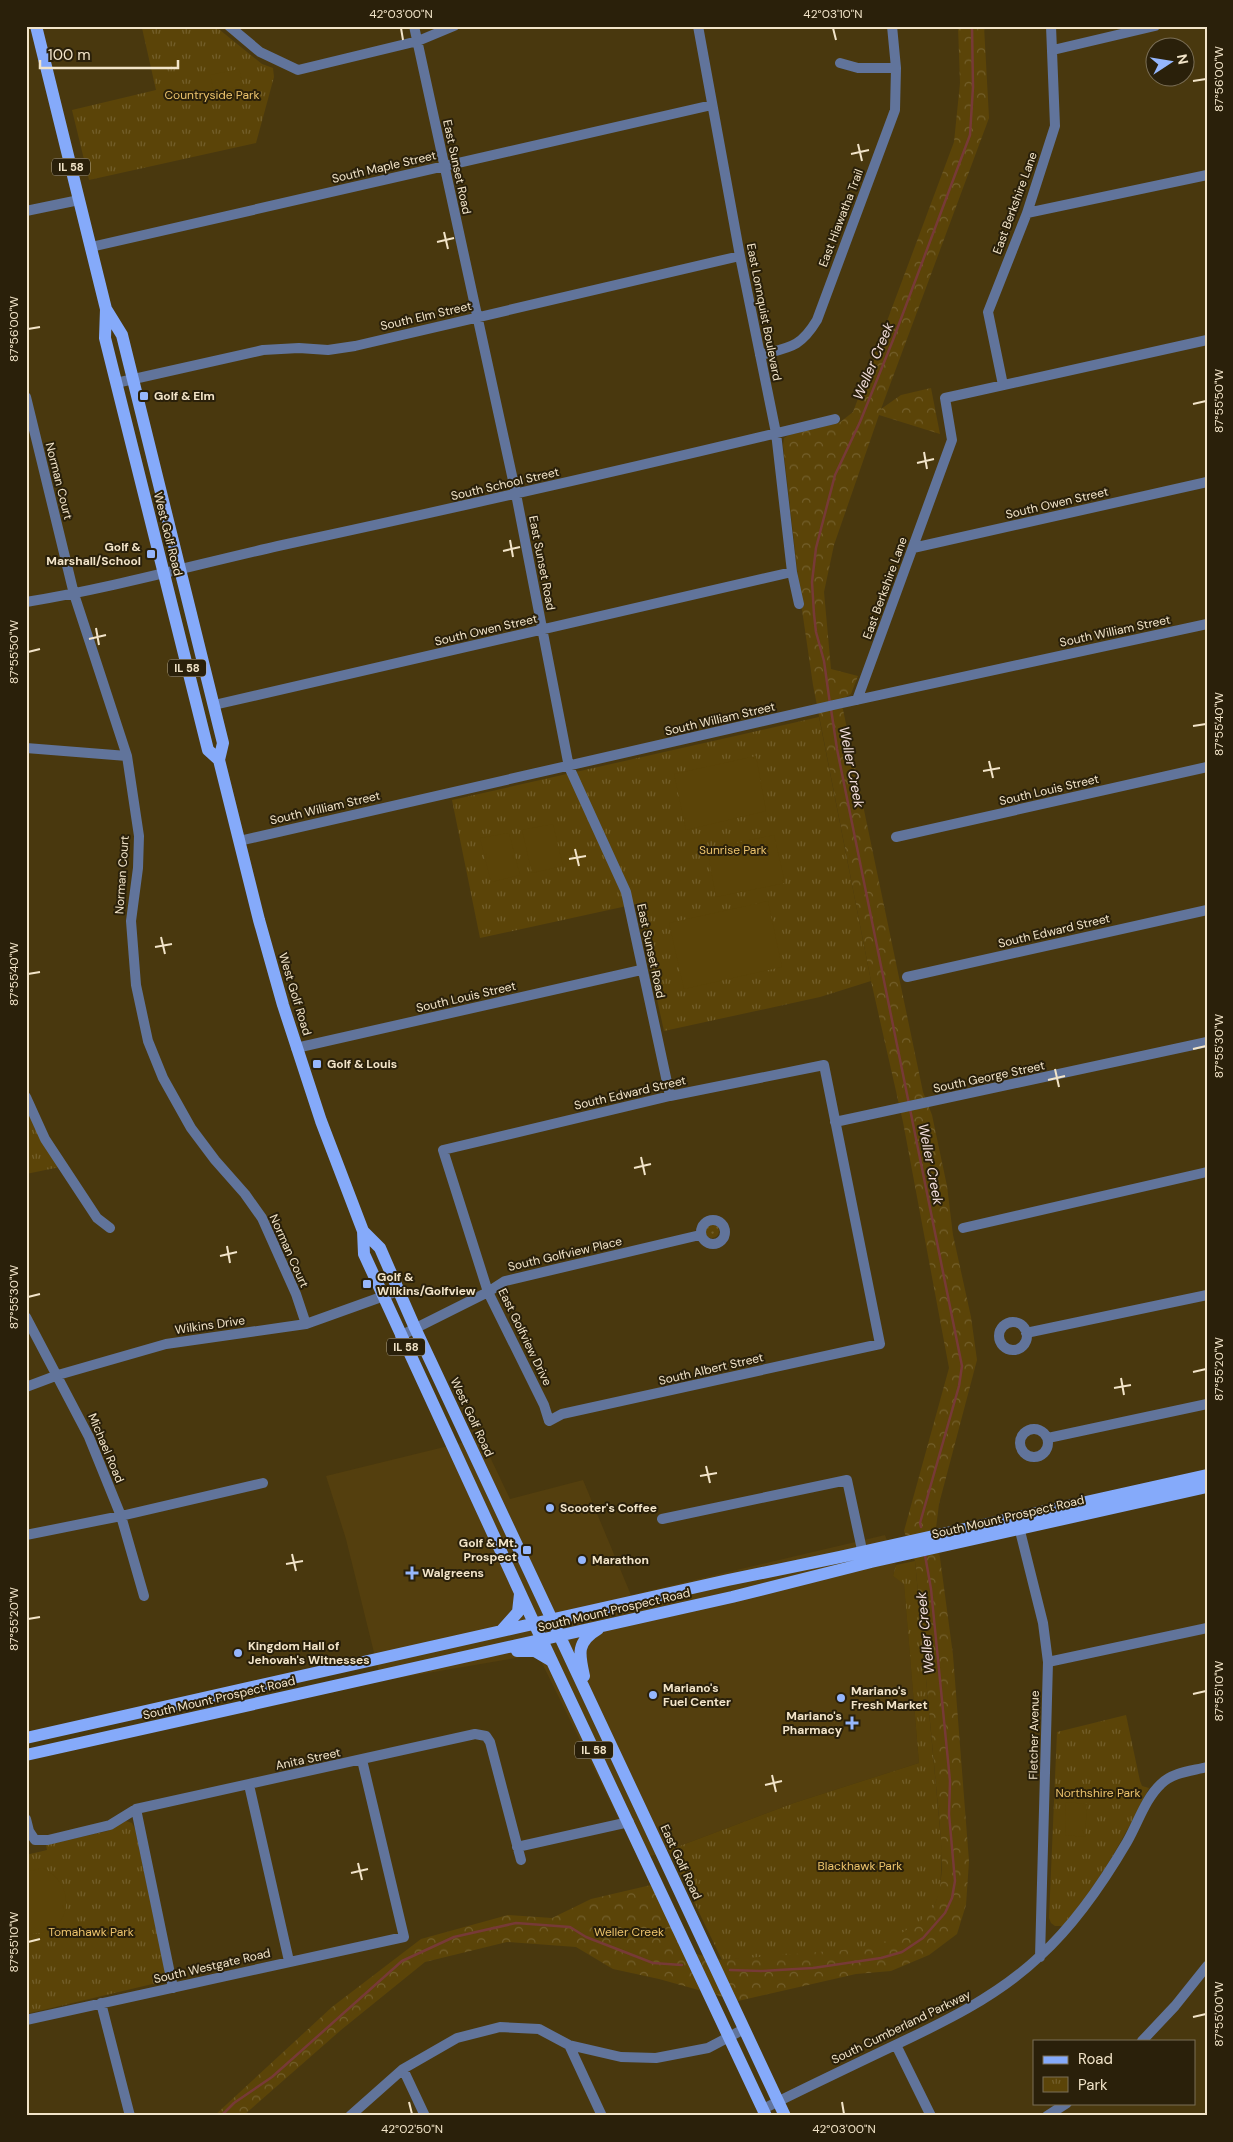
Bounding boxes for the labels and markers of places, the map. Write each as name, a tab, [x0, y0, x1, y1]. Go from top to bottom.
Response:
place label: Golf & Elm	[154, 388, 215, 404]
marker: Golf & Elm	[138, 390, 150, 402]
place label: Golf & Marshall/School	[46, 539, 142, 569]
marker: Golf & Marshall/School	[145, 548, 157, 560]
place label: Golf & Louis	[327, 1056, 397, 1072]
marker: Golf & Louis	[311, 1058, 323, 1070]
place label: Golf & Wilkins/Golfview	[377, 1269, 476, 1299]
marker: Golf & Wilkins/Golfview	[361, 1278, 373, 1290]
place label: Scooter's Coffee	[560, 1500, 657, 1516]
marker: Scooter's Coffee	[544, 1502, 556, 1514]
place label: Golf & Mt. Prospect	[459, 1535, 517, 1565]
marker: Golf & Mt. Prospect	[521, 1544, 533, 1556]
place label: Marathon	[592, 1552, 649, 1568]
marker: Marathon	[576, 1554, 588, 1566]
place label: Walgreens	[422, 1565, 484, 1581]
marker: Walgreens	[406, 1567, 418, 1579]
place label: Kingdom Hall of Jehovah's Witnesses	[248, 1638, 370, 1668]
marker: Kingdom Hall of Jehovah's Witnesses	[232, 1647, 244, 1659]
place label: Mariano's Fuel Center	[663, 1680, 731, 1710]
place label: Mariano's Fresh Market	[851, 1683, 928, 1713]
marker: Mariano's Fuel Center	[647, 1689, 659, 1701]
marker: Mariano's Fresh Market	[835, 1692, 847, 1704]
place label: Mariano's Pharmacy	[782, 1708, 843, 1738]
marker: Mariano's Pharmacy	[846, 1717, 858, 1729]

